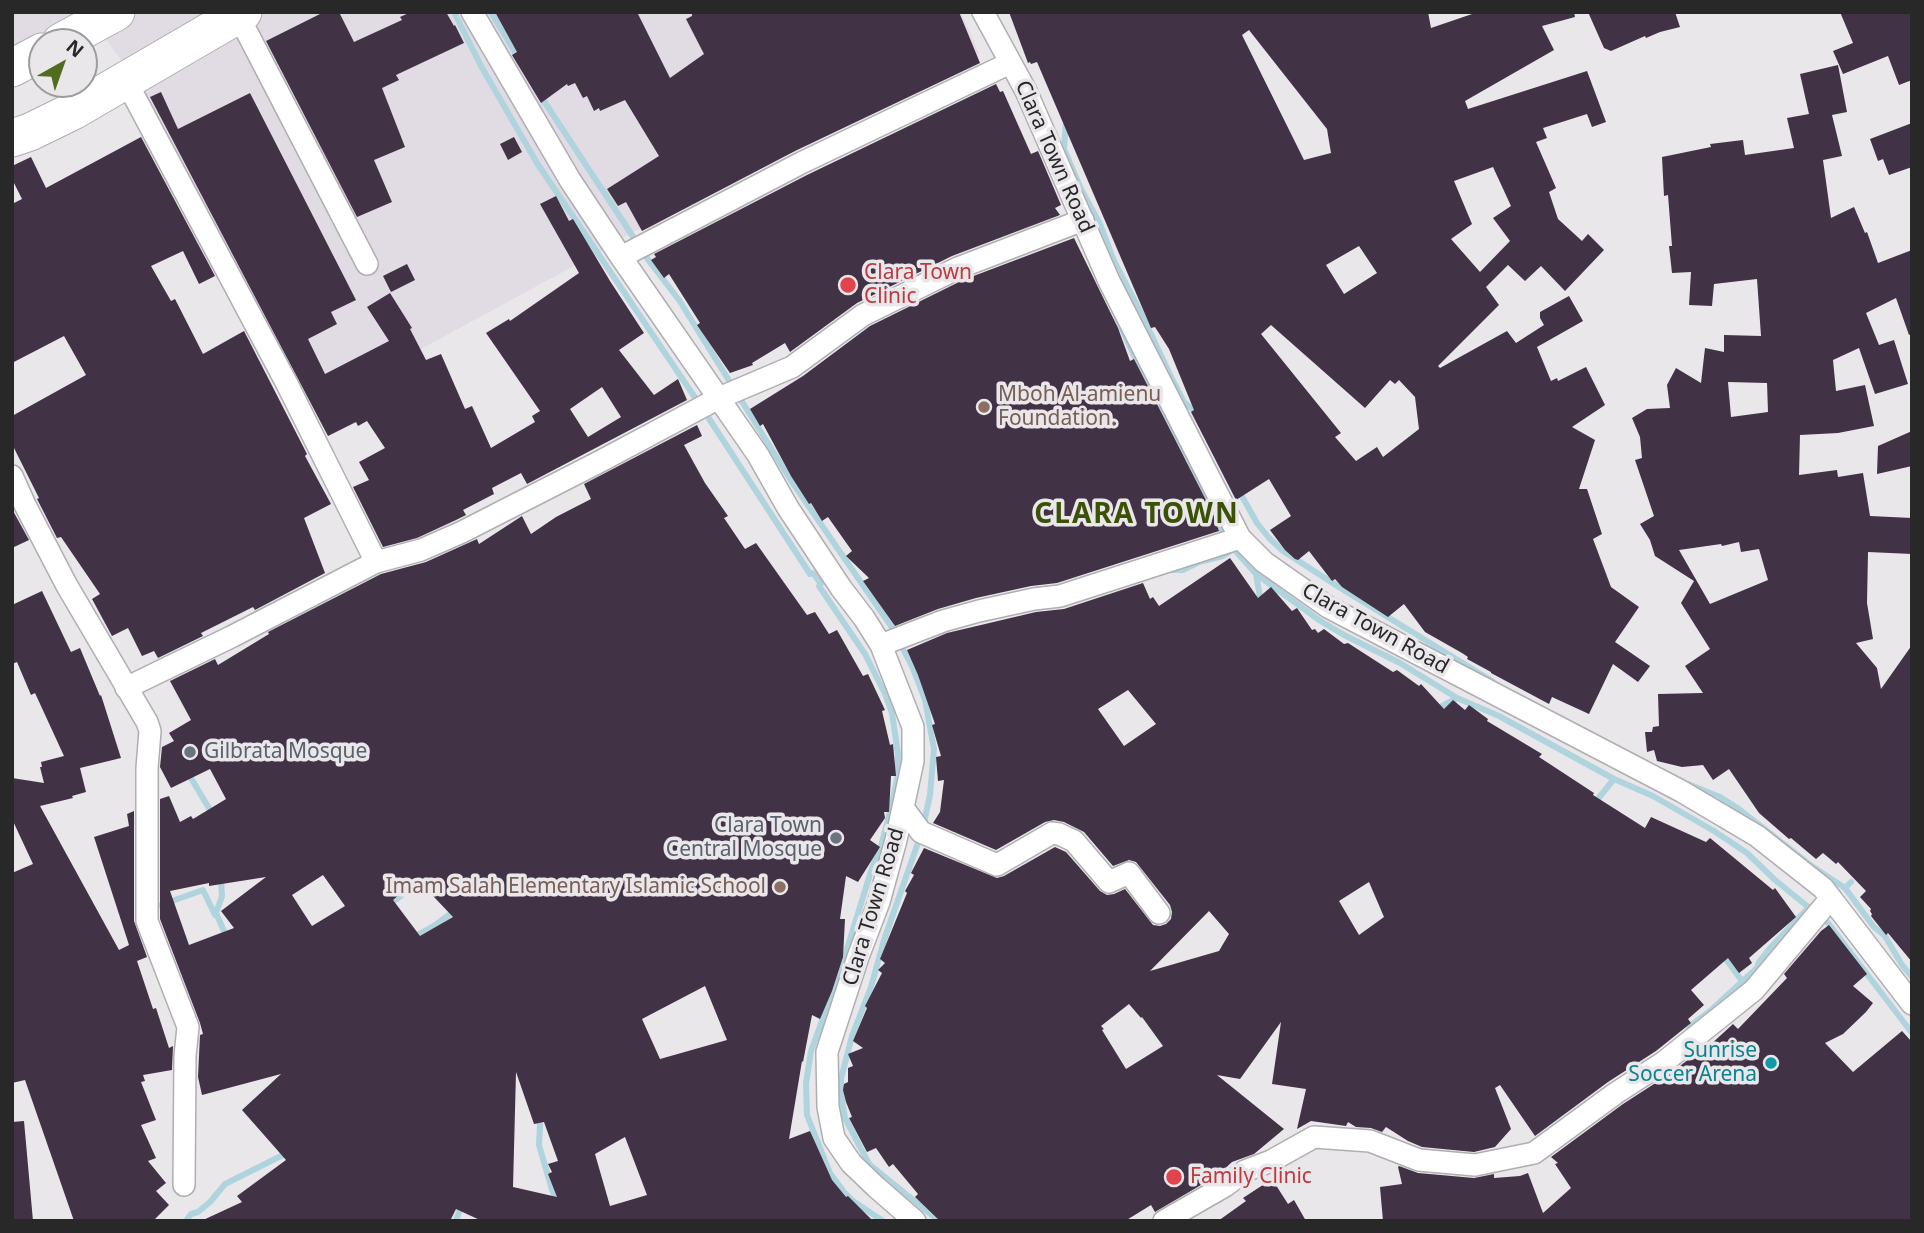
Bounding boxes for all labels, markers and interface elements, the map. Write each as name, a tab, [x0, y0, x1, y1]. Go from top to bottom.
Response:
north arrow	[28, 28, 98, 98]
text: N	[61, 34, 89, 63]
street label: Clara Town Road	[1009, 77, 1099, 237]
place label: Clara Town Clinic	[864, 260, 972, 310]
marker: Clara Town Clinic	[838, 275, 858, 295]
place label: Mboh Al-amienu Foundation.	[998, 382, 1161, 432]
marker: Mboh Al-amienu Foundation.	[976, 399, 992, 415]
district label: CLARA TOWN	[1036, 498, 1238, 532]
street label: Clara Town Road	[1297, 578, 1453, 680]
place label: Gilbrata Mosque	[204, 739, 367, 765]
marker: Gilbrata Mosque	[182, 744, 198, 760]
place label: Clara Town Central Mosque	[666, 813, 822, 863]
street label: Clara Town Road	[838, 825, 910, 989]
marker: Clara Town Central Mosque	[828, 830, 844, 846]
place label: Imam Salah Elementary Islamic School	[385, 874, 766, 900]
marker: Imam Salah Elementary Islamic School	[772, 879, 788, 895]
place label: Sunrise Soccer Arena	[1628, 1038, 1757, 1088]
marker: Sunrise Soccer Arena	[1763, 1055, 1779, 1071]
place label: Family Clinic	[1190, 1164, 1312, 1190]
marker: Family Clinic	[1164, 1167, 1184, 1187]

